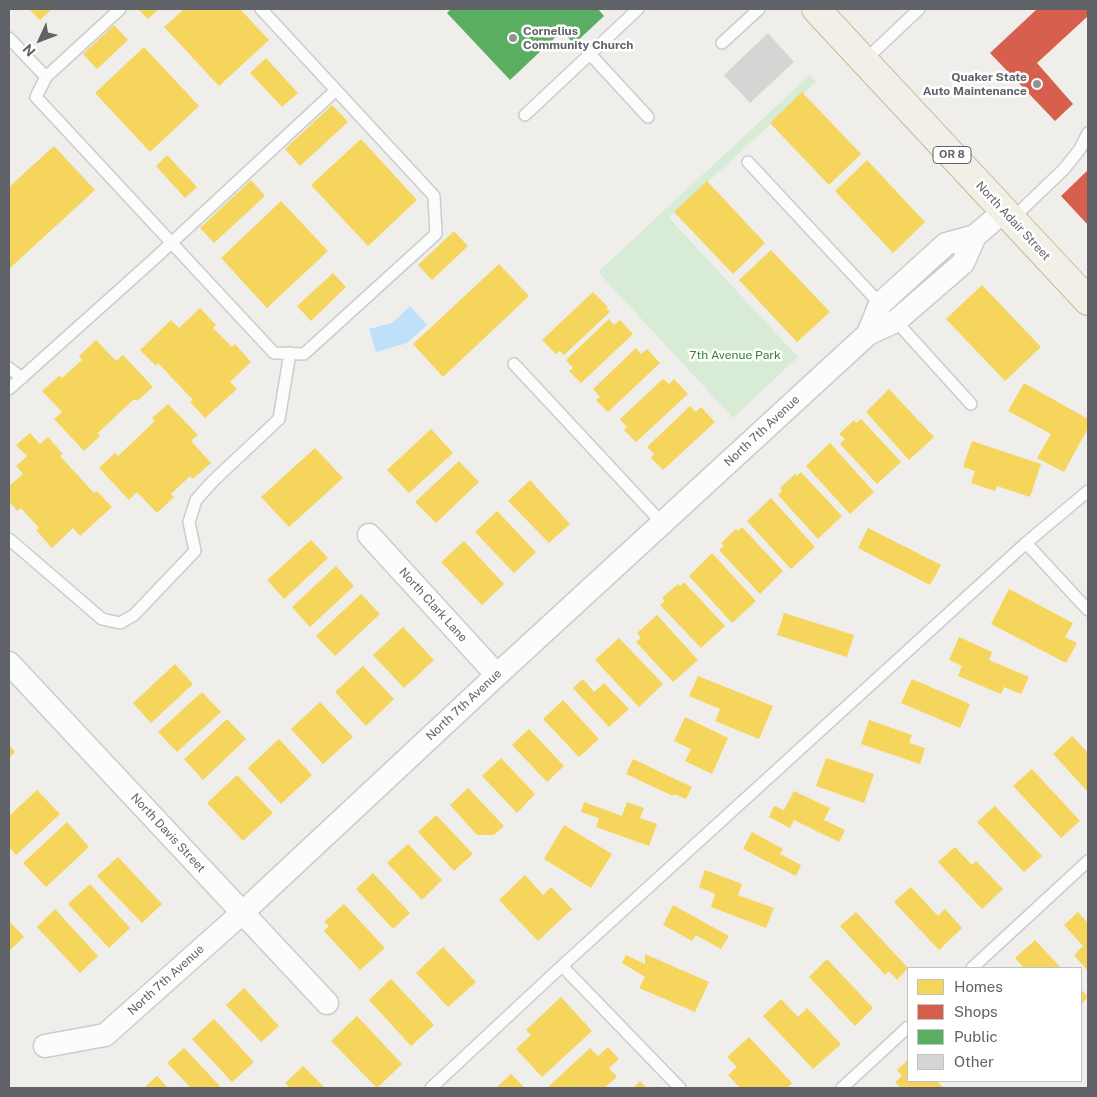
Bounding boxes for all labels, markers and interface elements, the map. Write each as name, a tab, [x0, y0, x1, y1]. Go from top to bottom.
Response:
north arrow	[15, 15, 65, 65]
place label: Cornelius Community Church	[523, 24, 633, 52]
marker: Cornelius Community Church	[507, 32, 519, 44]
text: N	[19, 41, 39, 60]
place label: Quaker State Auto Maintenance	[923, 70, 1027, 98]
marker: Quaker State Auto Maintenance	[1031, 78, 1043, 90]
road number: OR 8	[933, 146, 971, 164]
street label: North Adair Street	[973, 179, 1053, 263]
park label: 7th Avenue Park	[689, 348, 781, 362]
street label: North 7th Avenue	[721, 392, 803, 470]
street label: North Clark Lane	[396, 565, 470, 645]
street label: North 7th Avenue	[423, 666, 505, 744]
street label: North Davis Street	[128, 791, 208, 875]
street label: North 7th Avenue	[125, 942, 207, 1018]
legend	[907, 967, 1082, 1082]
text: Homes	[954, 978, 1003, 995]
text: Shops	[954, 1003, 998, 1020]
text: Public	[954, 1028, 998, 1045]
text: Other	[954, 1053, 994, 1070]

